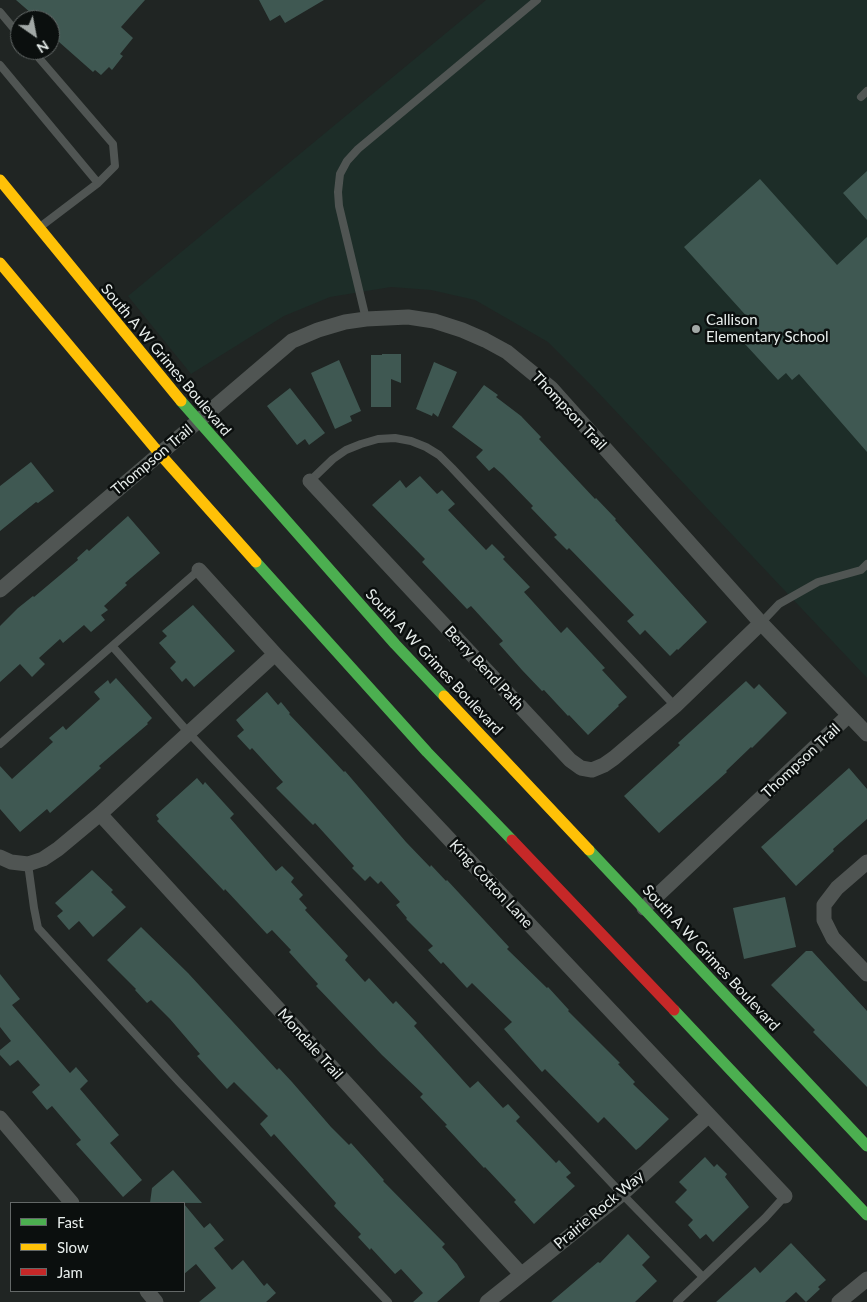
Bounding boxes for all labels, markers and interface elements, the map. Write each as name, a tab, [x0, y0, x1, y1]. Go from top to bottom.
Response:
north arrow	[10, 10, 60, 60]
text: N	[34, 37, 52, 57]
street label: South A W Grimes Boulevard	[97, 280, 235, 440]
place label: Callison Elementary School	[706, 311, 829, 346]
marker: Callison Elementary School	[690, 323, 702, 335]
street label: Thompson Trail	[528, 368, 610, 454]
street label: Thompson Trail	[108, 421, 196, 499]
street label: South A W Grimes Boulevard	[362, 585, 506, 739]
street label: Berry Bend Path	[441, 622, 527, 714]
street label: Thompson Trail	[758, 720, 844, 802]
street label: King Cotton Lane	[445, 836, 537, 932]
street label: South A W Grimes Boulevard	[639, 881, 783, 1035]
street label: Mondale Trail	[274, 1005, 346, 1083]
street label: Prairie Rock Way	[550, 1167, 648, 1253]
legend	[10, 1202, 185, 1292]
text: Fast	[57, 1213, 84, 1231]
text: Slow	[57, 1238, 89, 1256]
text: Jam	[57, 1263, 83, 1281]

